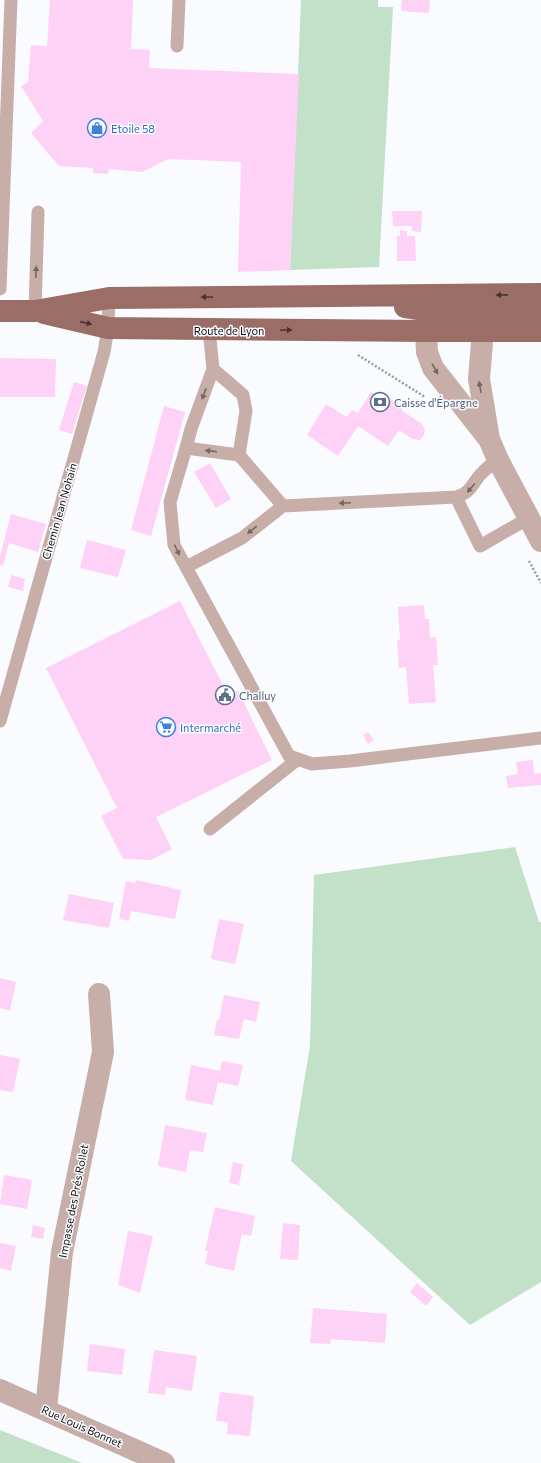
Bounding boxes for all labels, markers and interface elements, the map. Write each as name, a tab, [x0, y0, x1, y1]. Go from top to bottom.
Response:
shop icon: Etoile 58	[86, 117, 108, 139]
place label: Etoile 58	[111, 122, 155, 135]
one-way arrow	[33, 265, 39, 278]
one-way arrow	[495, 292, 508, 298]
one-way arrow	[200, 294, 213, 300]
one-way arrow	[80, 320, 92, 326]
street label: Route de Lyon	[194, 324, 264, 337]
one-way arrow	[280, 327, 293, 333]
one-way arrow	[431, 363, 438, 375]
one-way arrow	[477, 381, 483, 393]
one-way arrow	[201, 389, 207, 401]
bank icon: Caisse d'Épargne	[369, 391, 391, 413]
place label: Caisse d'Épargne	[394, 395, 478, 409]
one-way arrow	[205, 448, 217, 455]
street label: Chemin Jean Nohain	[39, 461, 80, 561]
one-way arrow	[466, 482, 475, 493]
one-way arrow	[338, 500, 351, 506]
one-way arrow	[247, 526, 258, 535]
one-way arrow	[174, 544, 180, 556]
public building icon: Challuy	[214, 684, 236, 706]
place label: Challuy	[239, 689, 276, 702]
supermarket icon: Intermarché	[155, 716, 177, 738]
place label: Intermarché	[180, 721, 241, 734]
street label: Impasse des Prés Rollet	[56, 1143, 90, 1259]
street label: Rue Louis Bonnet	[40, 1402, 125, 1450]

